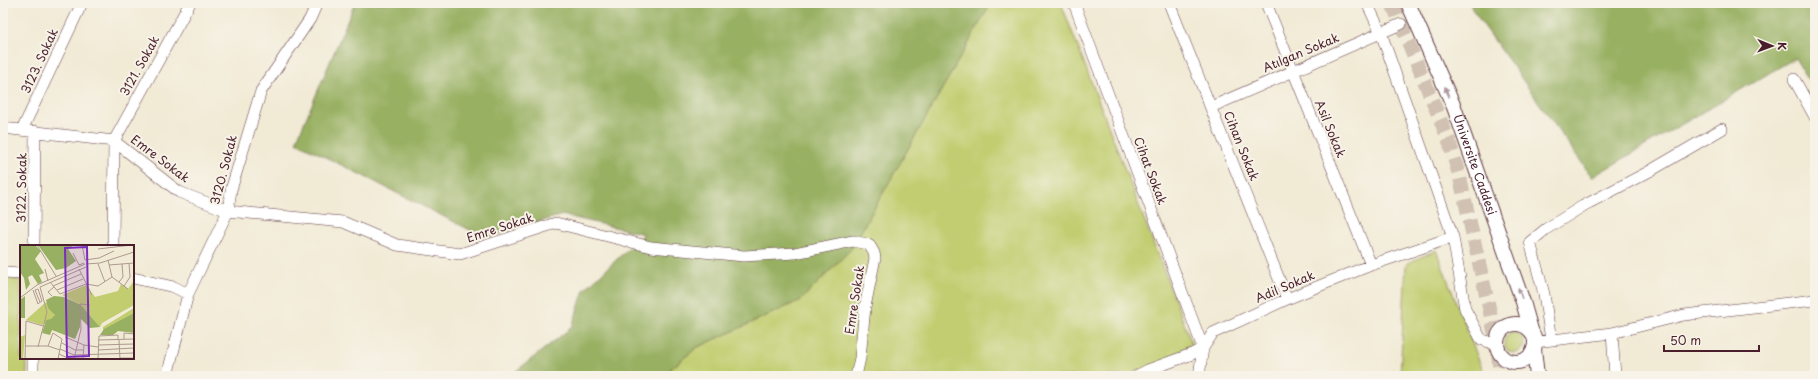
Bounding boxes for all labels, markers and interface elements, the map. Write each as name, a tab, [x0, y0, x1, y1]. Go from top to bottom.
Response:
street label: 3123. Sokak	[16, 25, 62, 96]
north arrow	[1752, 26, 1792, 66]
street label: Atılgan Sokak	[1260, 28, 1342, 76]
street label: 3121. Sokak	[115, 32, 163, 99]
text: K	[1774, 42, 1791, 50]
one-way arrow	[1444, 86, 1450, 97]
street label: Asil Sokak	[1311, 97, 1351, 160]
street label: Cihan Sokak	[1220, 108, 1264, 183]
street label: Üniversite Caddesi	[1449, 112, 1502, 217]
street label: Emre Sokak	[127, 130, 194, 186]
street label: 3120. Sokak	[205, 133, 241, 207]
street label: Cihat Sokak	[1130, 134, 1172, 207]
street label: 3122. Sokak	[11, 152, 31, 223]
street label: Emre Sokak	[464, 208, 536, 246]
inset map	[20, 245, 134, 359]
street label: Emre Sokak	[840, 264, 868, 336]
street label: Adil Sokak	[1252, 265, 1317, 307]
one-way arrow	[1516, 287, 1522, 299]
scale bar	[1664, 327, 1759, 353]
text: 50 m	[1670, 331, 1701, 349]

